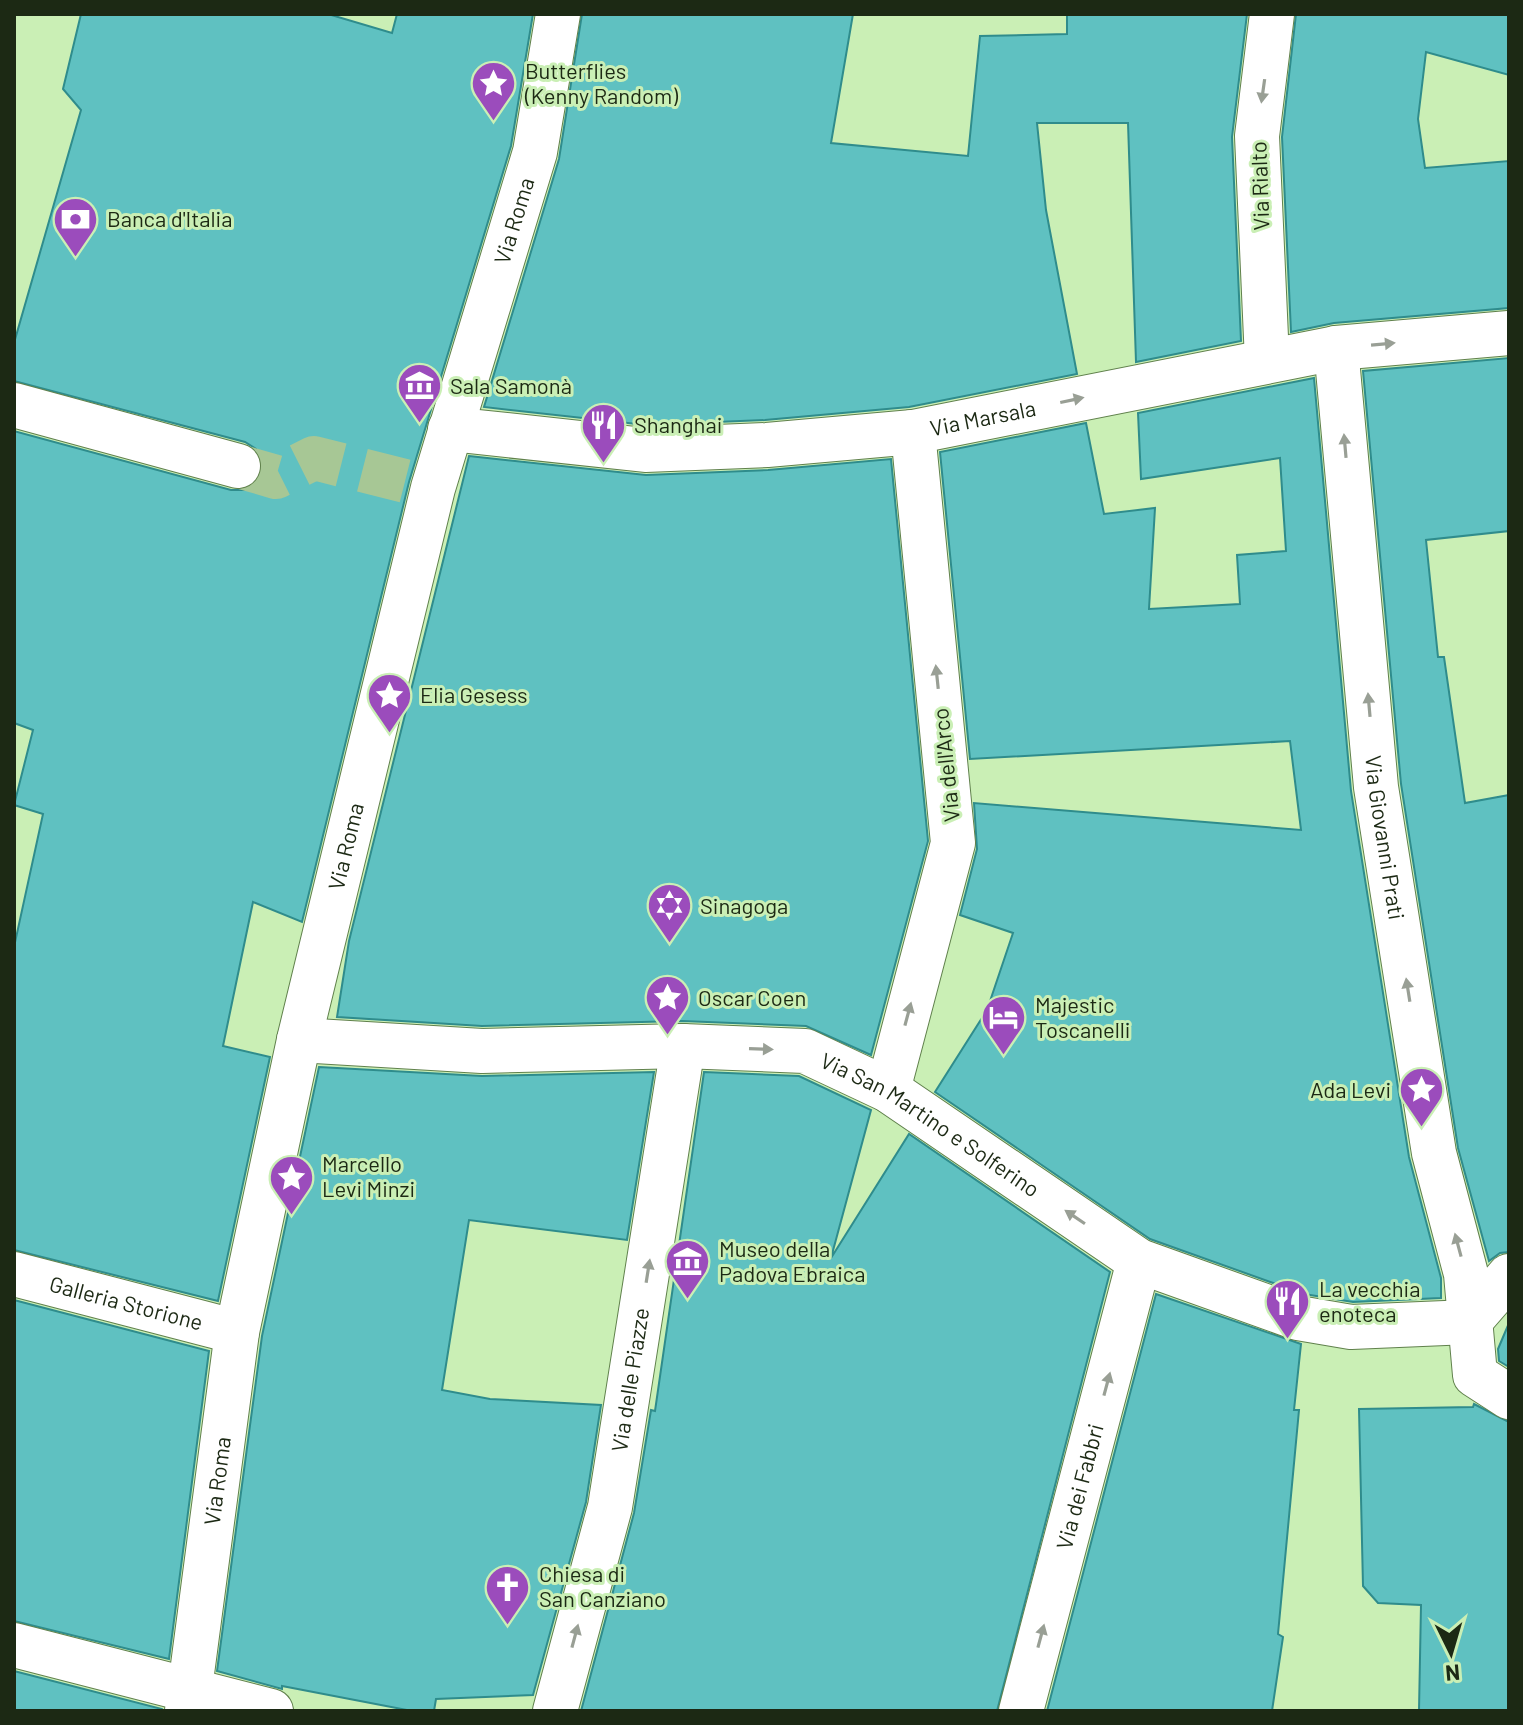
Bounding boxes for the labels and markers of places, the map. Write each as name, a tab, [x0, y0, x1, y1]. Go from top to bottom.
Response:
place label: Butterflies (Kenny Random)	[524, 57, 678, 108]
place icon: Butterflies (Kenny Random)	[470, 60, 518, 123]
bank icon: Banca d'Italia	[52, 195, 100, 258]
place label: Banca d'Italia	[107, 205, 232, 231]
museum icon: Sala Samonà	[395, 362, 443, 425]
place label: Sala Samonà	[450, 372, 572, 398]
restaurant icon: Shanghai	[579, 401, 627, 464]
place label: Shanghai	[634, 411, 722, 437]
place icon: Elia Gesess	[365, 671, 413, 734]
place label: Elia Gesess	[420, 681, 528, 707]
synagogue icon: Sinagoga	[645, 882, 693, 945]
place label: Sinagoga	[700, 892, 788, 918]
place icon: Oscar Coen	[643, 974, 691, 1037]
place label: Oscar Coen	[698, 984, 806, 1010]
place label: Majestic Toscanelli	[1035, 991, 1130, 1042]
hotel icon: Majestic Toscanelli	[980, 994, 1028, 1057]
place icon: Ada Levi	[1398, 1066, 1446, 1129]
place label: Ada Levi	[1310, 1076, 1391, 1102]
place label: Marcello Levi Minzi	[322, 1150, 415, 1201]
place icon: Marcello Levi Minzi	[267, 1153, 315, 1216]
place label: Museo della Padova Ebraica	[719, 1235, 865, 1286]
museum icon: Museo della Padova Ebraica	[664, 1238, 712, 1301]
place label: La vecchia enoteca	[1319, 1275, 1420, 1326]
restaurant icon: La vecchia enoteca	[1264, 1278, 1312, 1341]
place label: Chiesa di San Canziano	[539, 1560, 666, 1611]
church icon: Chiesa di San Canziano	[484, 1563, 532, 1626]

